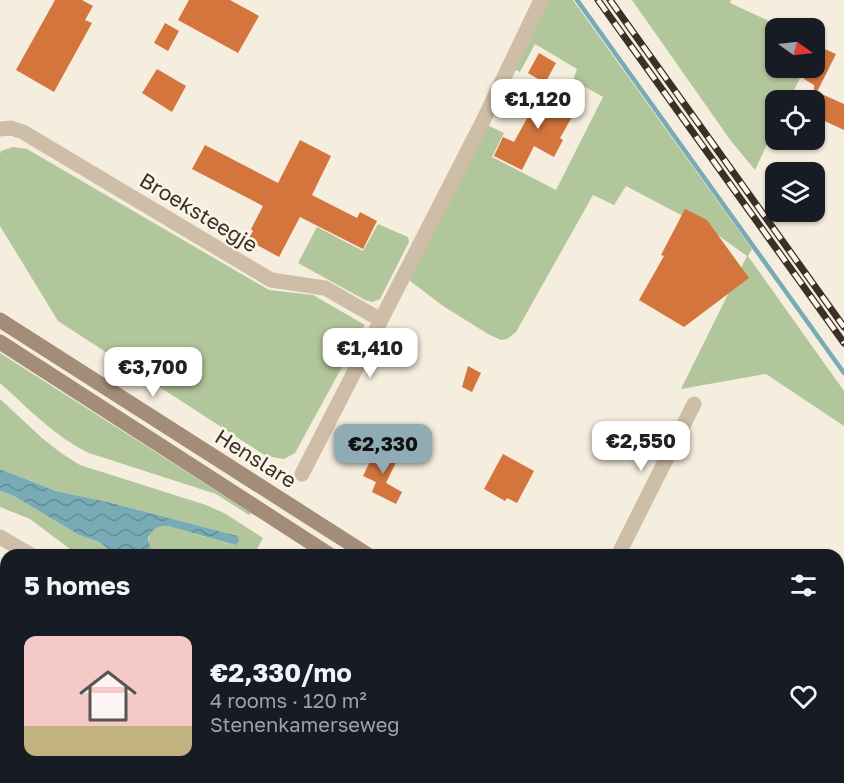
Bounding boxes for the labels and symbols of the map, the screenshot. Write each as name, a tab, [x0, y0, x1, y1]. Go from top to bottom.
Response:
north arrow	[765, 18, 825, 78]
pin: €1,120	[489, 79, 587, 130]
street label: Broeksteegje	[135, 167, 263, 257]
pin: €1,410	[321, 328, 419, 379]
pin: €3,700	[104, 347, 202, 398]
pin: €2,550	[592, 421, 690, 472]
street label: Henslare	[211, 423, 301, 493]
pin: €2,330	[334, 424, 432, 475]

